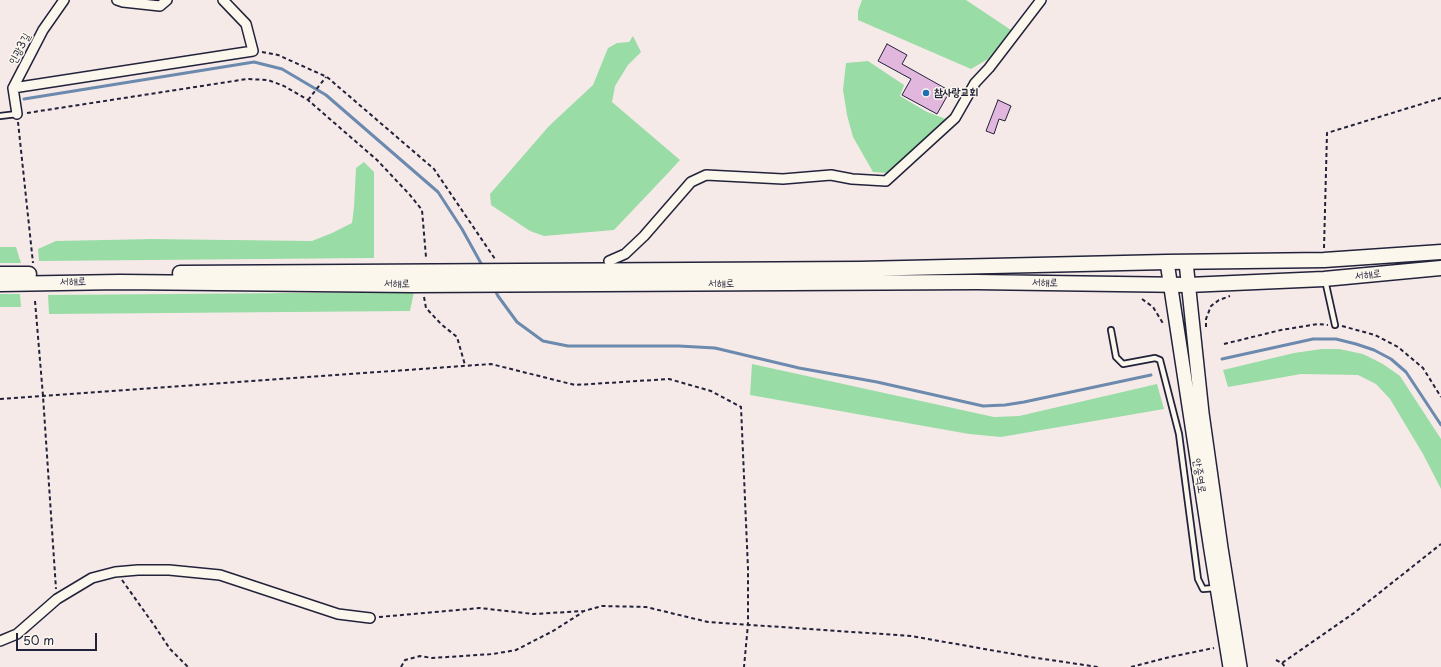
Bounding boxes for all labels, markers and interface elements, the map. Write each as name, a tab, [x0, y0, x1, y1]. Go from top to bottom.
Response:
street label: 인광3길	[6, 31, 34, 67]
place label: 참사랑교회	[934, 86, 978, 100]
marker: 참사랑교회	[921, 88, 931, 98]
street label: 서해로	[1354, 267, 1382, 283]
street label: 서해로	[60, 275, 86, 289]
street label: 서해로	[1032, 276, 1058, 290]
street label: 서해로	[384, 277, 410, 291]
street label: 서해로	[708, 277, 734, 291]
street label: 안중역로	[1190, 457, 1208, 495]
scale bar	[18, 625, 99, 651]
text: 50 m	[23, 631, 54, 649]

